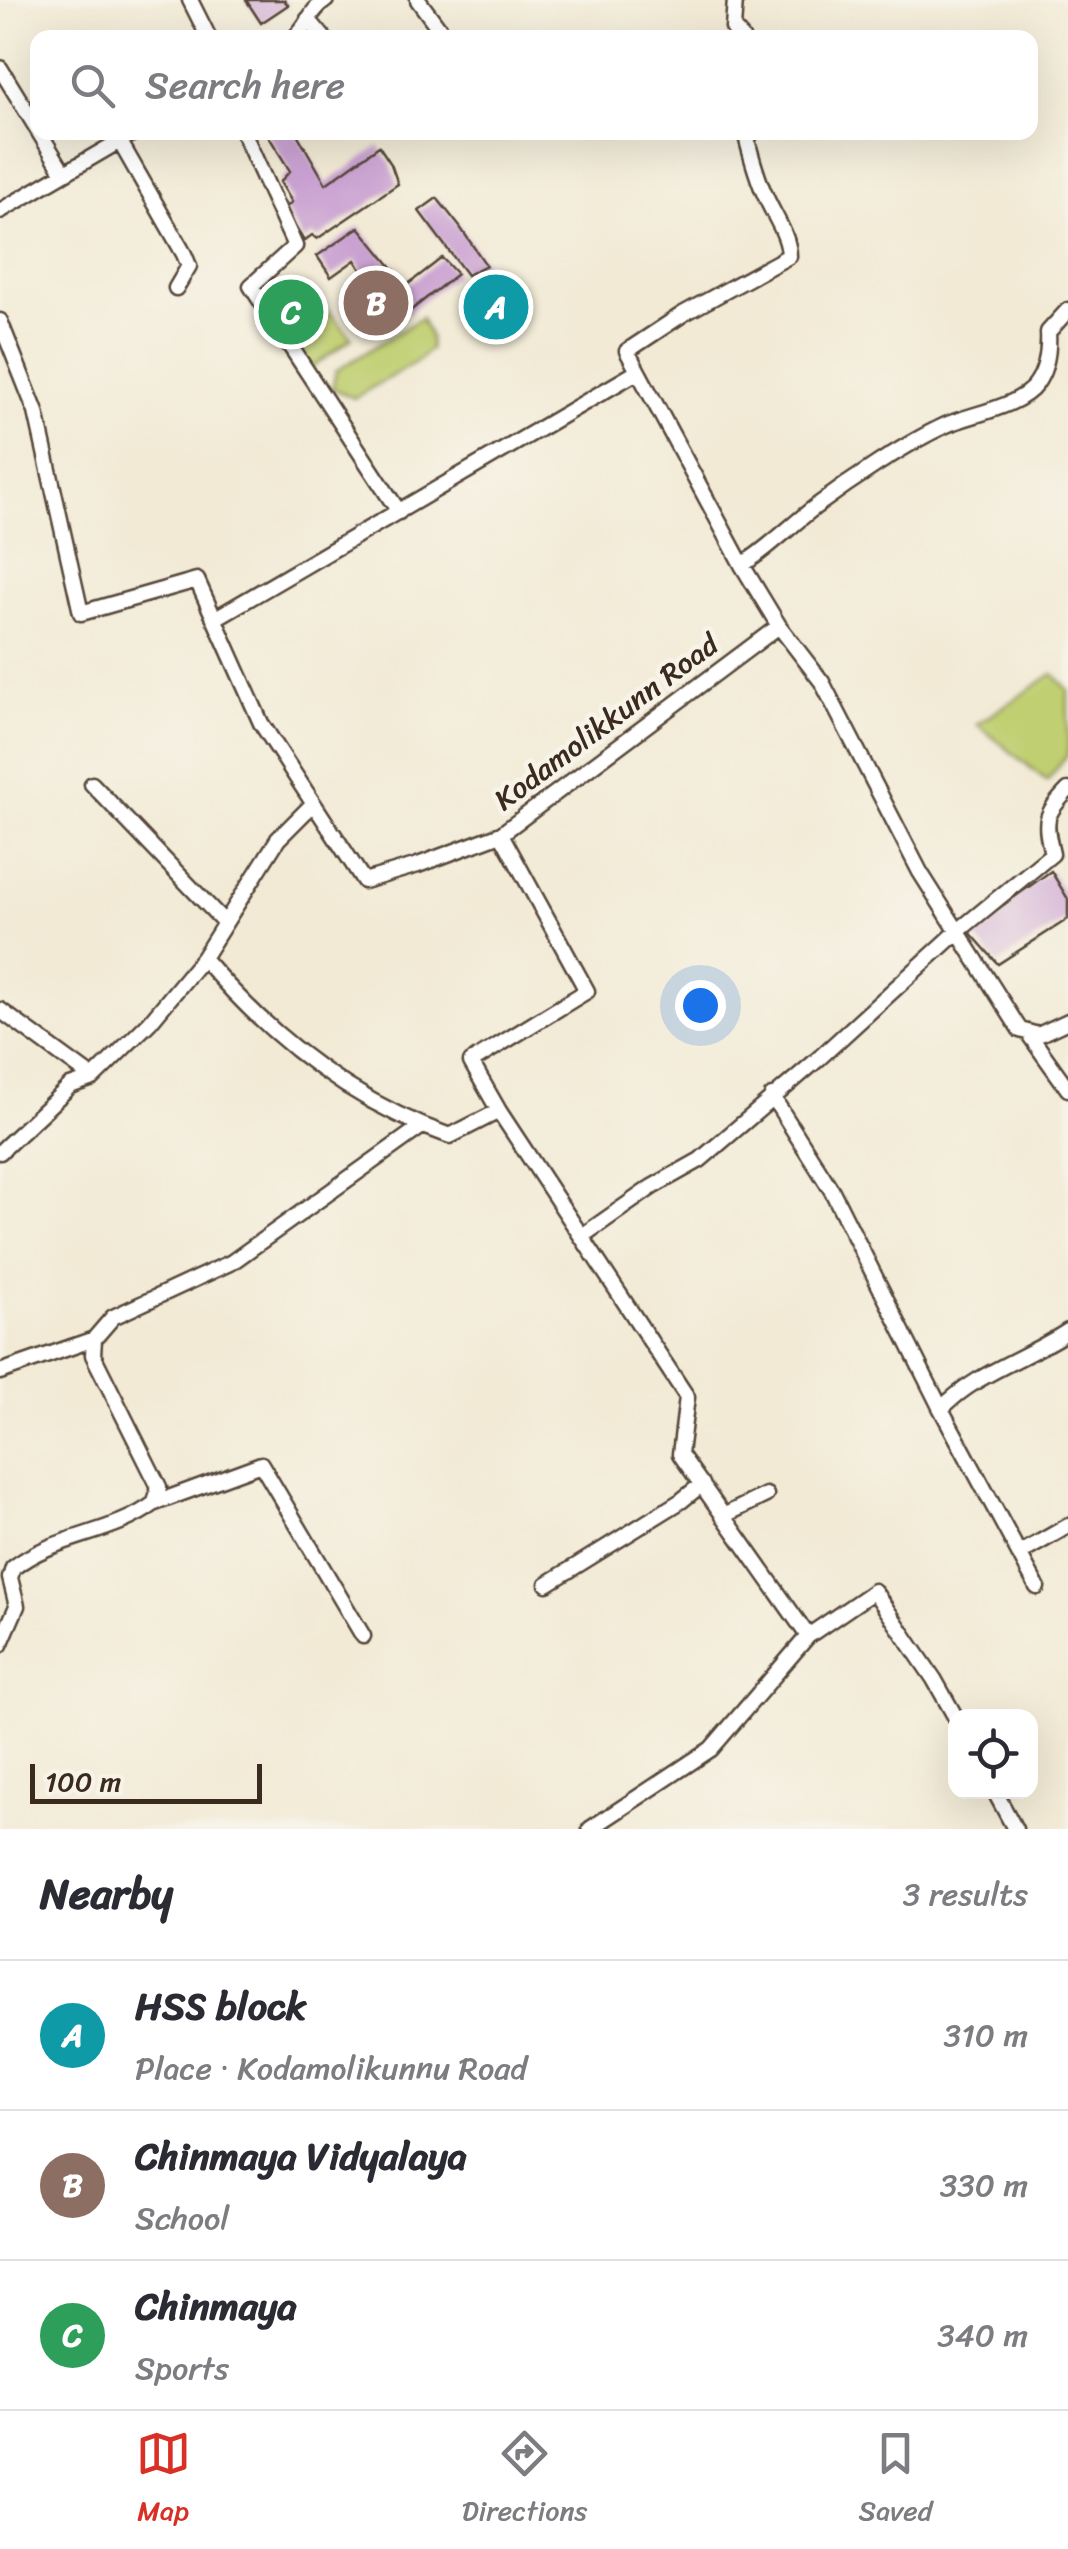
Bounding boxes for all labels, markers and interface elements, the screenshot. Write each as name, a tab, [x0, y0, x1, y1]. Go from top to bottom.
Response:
search box	[30, 30, 1038, 140]
text: Search here	[145, 52, 345, 119]
icon: search	[65, 58, 120, 113]
pin: B	[344, 266, 408, 340]
pin: A	[464, 270, 528, 344]
pin: C	[258, 274, 324, 350]
street label: Kodamolikkunn Road	[481, 618, 732, 825]
your location	[675, 980, 726, 1031]
map controls	[948, 1709, 1038, 1799]
button: locate	[948, 1709, 1038, 1799]
text: 100 m	[45, 1757, 121, 1806]
scale bar	[30, 1759, 262, 1804]
text: Nearby	[40, 1857, 173, 1931]
text: 3 results	[903, 1866, 1028, 1923]
text: HSS block	[135, 1973, 306, 2040]
text: A	[62, 2007, 83, 2064]
text: 310 m	[944, 2007, 1028, 2064]
text: Place · Kodamolikunnu Road	[135, 2040, 527, 2097]
text: Chinmaya Vidyalaya	[135, 2123, 467, 2190]
text: B	[62, 2157, 83, 2214]
text: 330 m	[940, 2157, 1028, 2214]
text: School	[135, 2190, 229, 2247]
text: Chinmaya	[135, 2273, 297, 2340]
text: C	[63, 2307, 82, 2364]
text: 340 m	[937, 2307, 1028, 2364]
text: Sports	[135, 2340, 229, 2397]
tab: Map	[136, 2426, 191, 2535]
tab: Directions	[462, 2426, 587, 2535]
tab: Saved	[859, 2426, 932, 2535]

